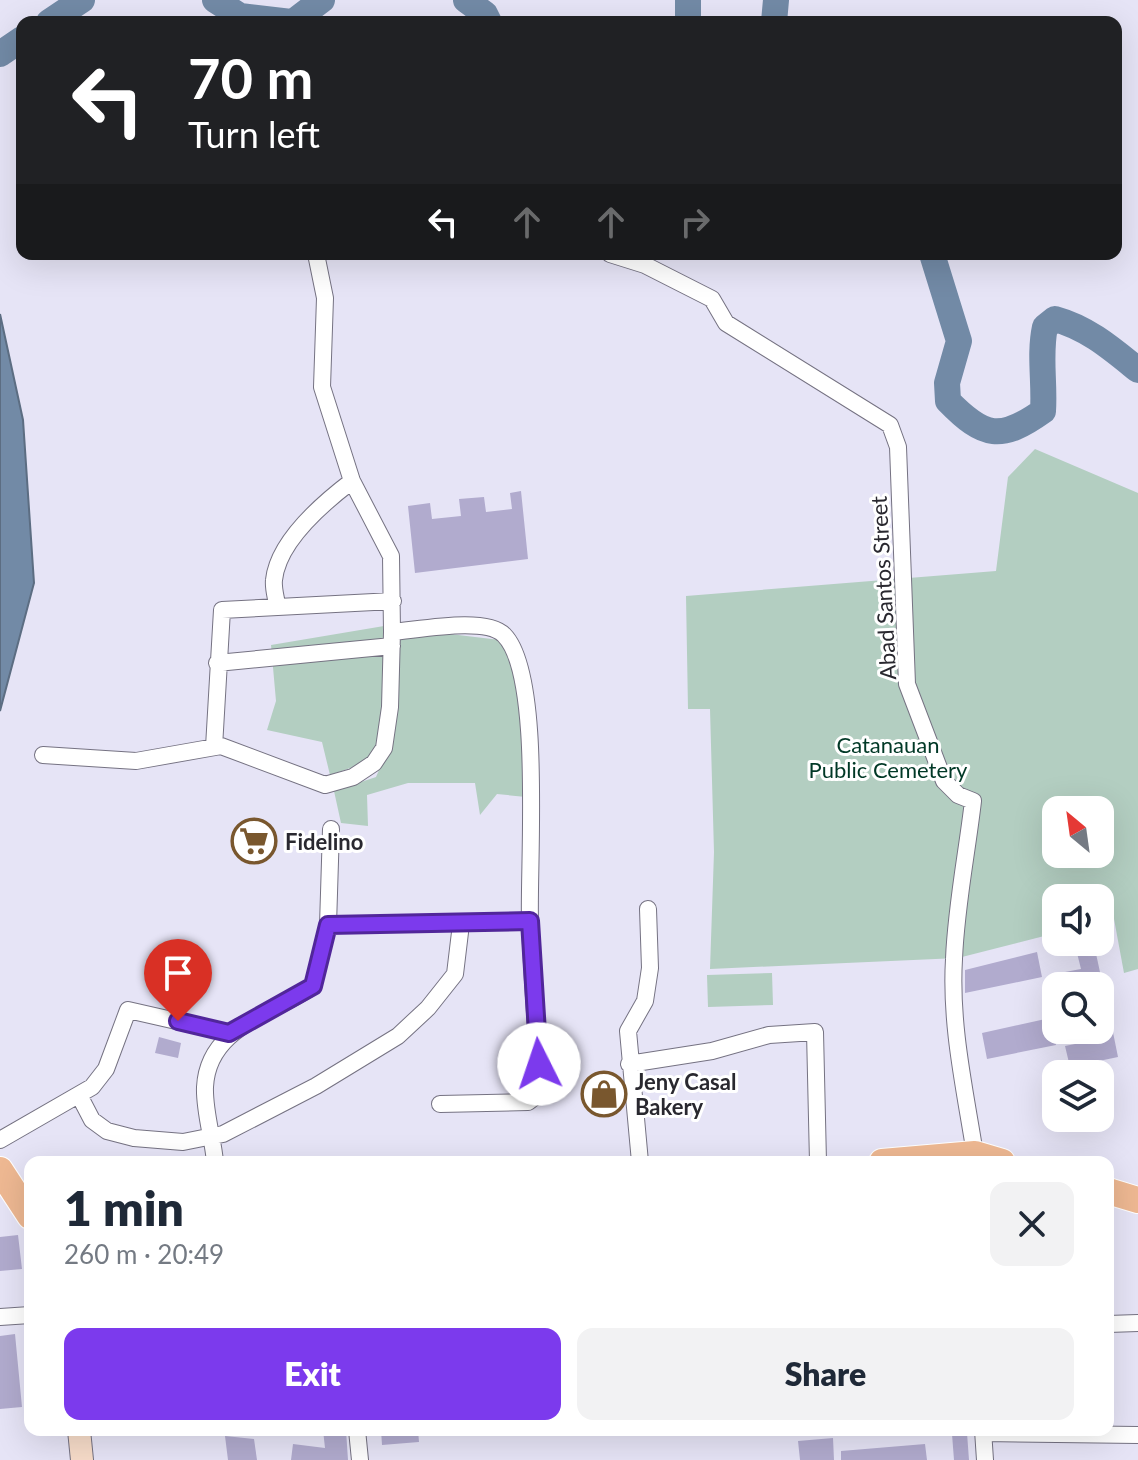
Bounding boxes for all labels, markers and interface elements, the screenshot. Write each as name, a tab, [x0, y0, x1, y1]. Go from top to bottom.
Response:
text: 70 m	[188, 44, 313, 111]
icon: left	[56, 48, 160, 152]
text: Turn left	[188, 112, 320, 156]
icon: left	[421, 200, 465, 244]
icon: ahead	[505, 200, 549, 244]
icon: ahead	[589, 200, 633, 244]
icon: right	[673, 200, 717, 244]
street label: Abad Santos Street	[865, 495, 901, 681]
park label: Catanauan Public Cemetery	[809, 731, 968, 783]
north arrow	[1042, 796, 1114, 868]
map controls	[1042, 796, 1114, 1132]
supermarket icon: Fidelino	[230, 817, 278, 865]
place label: Fidelino	[285, 828, 363, 855]
button: sound	[1042, 884, 1114, 956]
pin	[144, 939, 212, 1021]
icon: arrive	[156, 951, 200, 995]
button: search	[1042, 972, 1114, 1044]
position arrow	[497, 1022, 581, 1106]
button: layers	[1042, 1060, 1114, 1132]
place label: Jeny Casal Bakery	[635, 1068, 736, 1120]
shop icon: Jeny Casal Bakery	[580, 1070, 628, 1118]
text: 1 min	[64, 1179, 184, 1236]
button: close	[990, 1182, 1074, 1266]
text: 260 m · 20:49	[64, 1238, 224, 1270]
button: Exit	[64, 1328, 561, 1420]
button: Share	[577, 1328, 1074, 1420]

